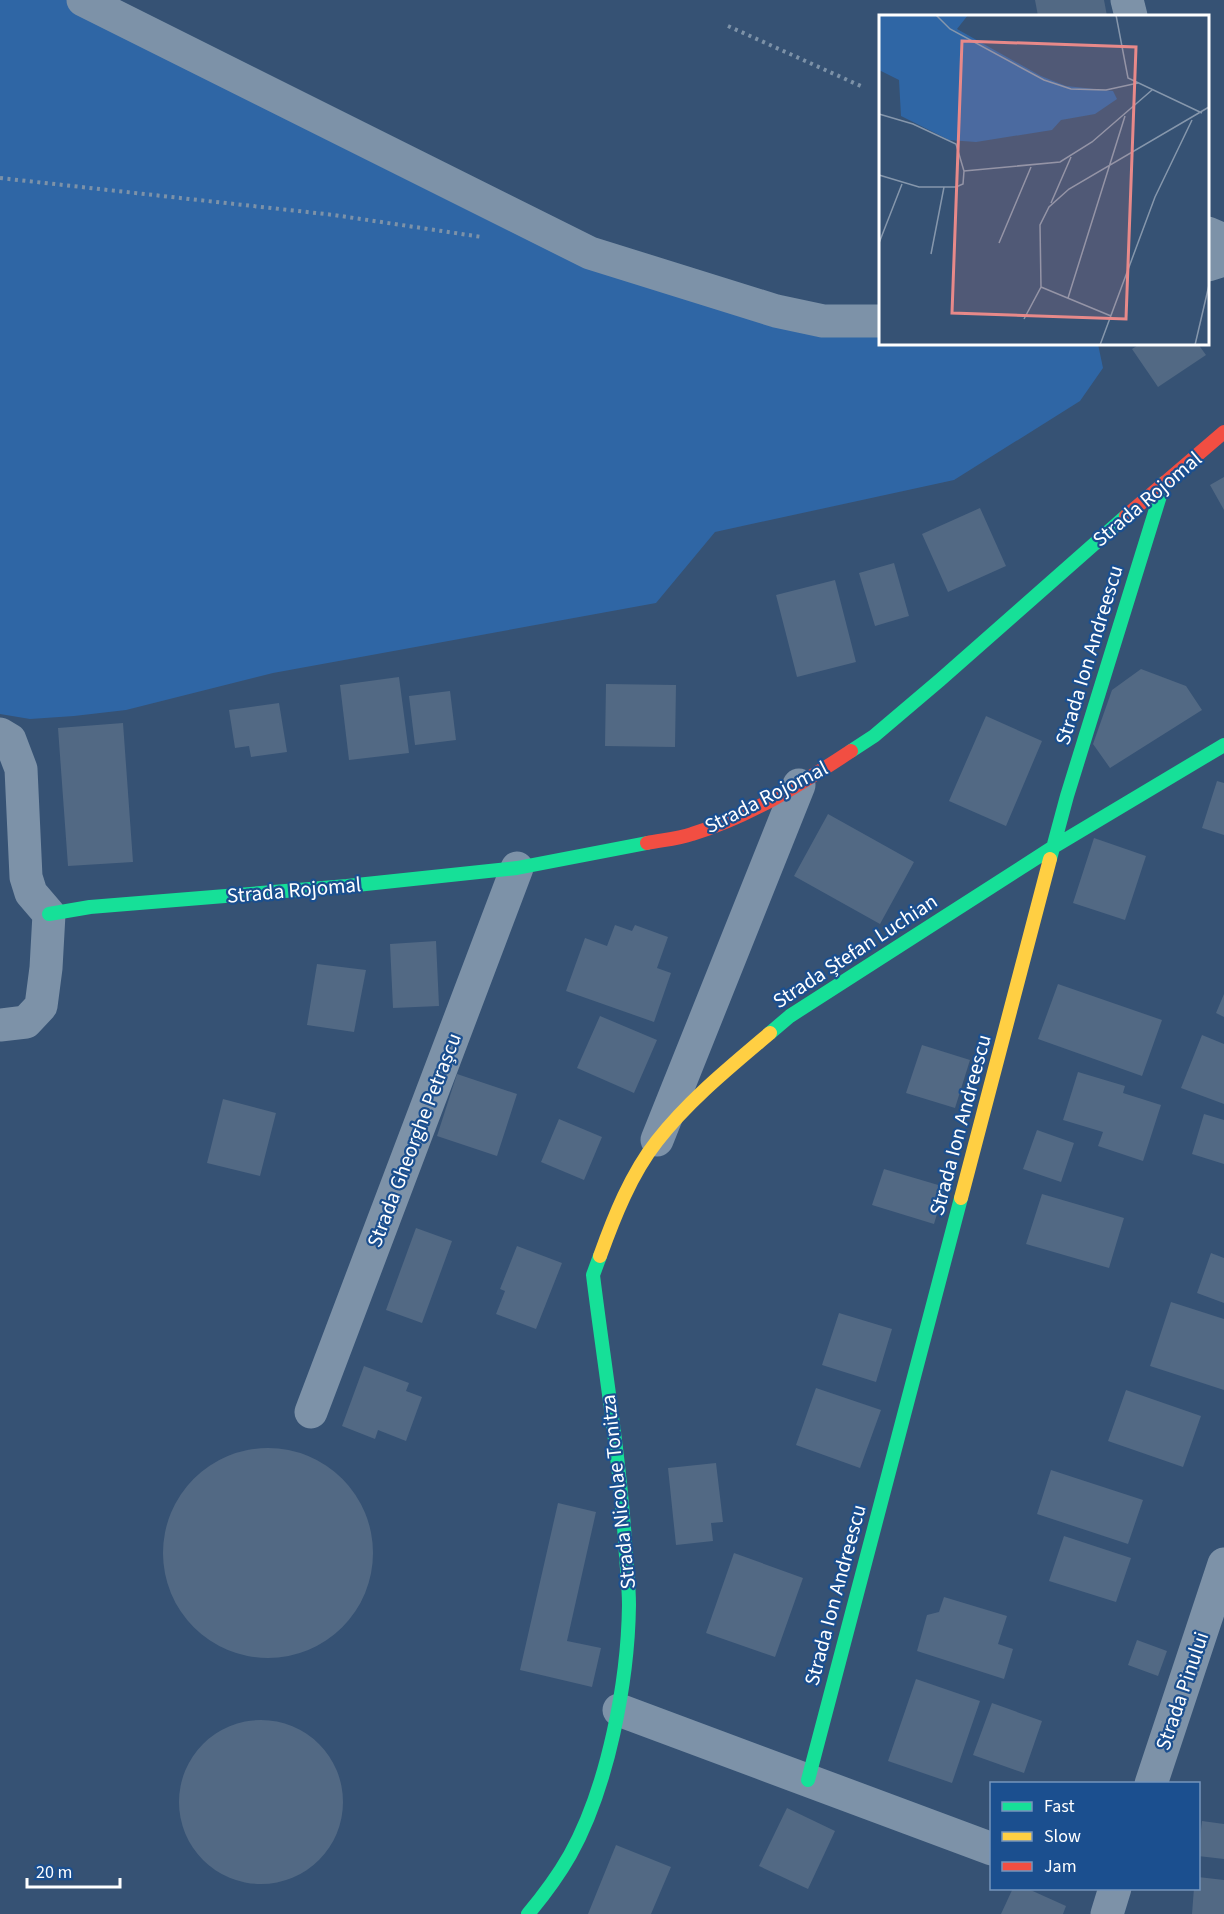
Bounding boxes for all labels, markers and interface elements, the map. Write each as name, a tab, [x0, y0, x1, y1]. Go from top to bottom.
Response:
inset map	[879, 15, 1209, 345]
street label: Strada Rojomal	[1086, 444, 1208, 554]
street label: Strada Ion Andreescu	[1047, 561, 1131, 749]
street label: Strada Rojomal	[699, 753, 833, 841]
street label: Strada Rojomal	[226, 869, 362, 911]
street label: Strada Ștefan Luchian	[767, 886, 943, 1016]
street label: Strada Gheorghe Petrașcu	[359, 1028, 469, 1252]
street label: Strada Ion Andreescu	[921, 1031, 999, 1219]
street label: Strada Nicolae Tonitza	[593, 1393, 643, 1591]
street label: Strada Ion Andreescu	[796, 1501, 874, 1689]
street label: Strada Pinului	[1148, 1628, 1216, 1754]
legend	[990, 1782, 1200, 1890]
text: Fast	[1044, 1794, 1075, 1819]
text: Slow	[1044, 1824, 1081, 1849]
scale bar	[27, 1851, 120, 1889]
text: Jam	[1044, 1854, 1077, 1879]
text: 20 m	[36, 1860, 72, 1885]

